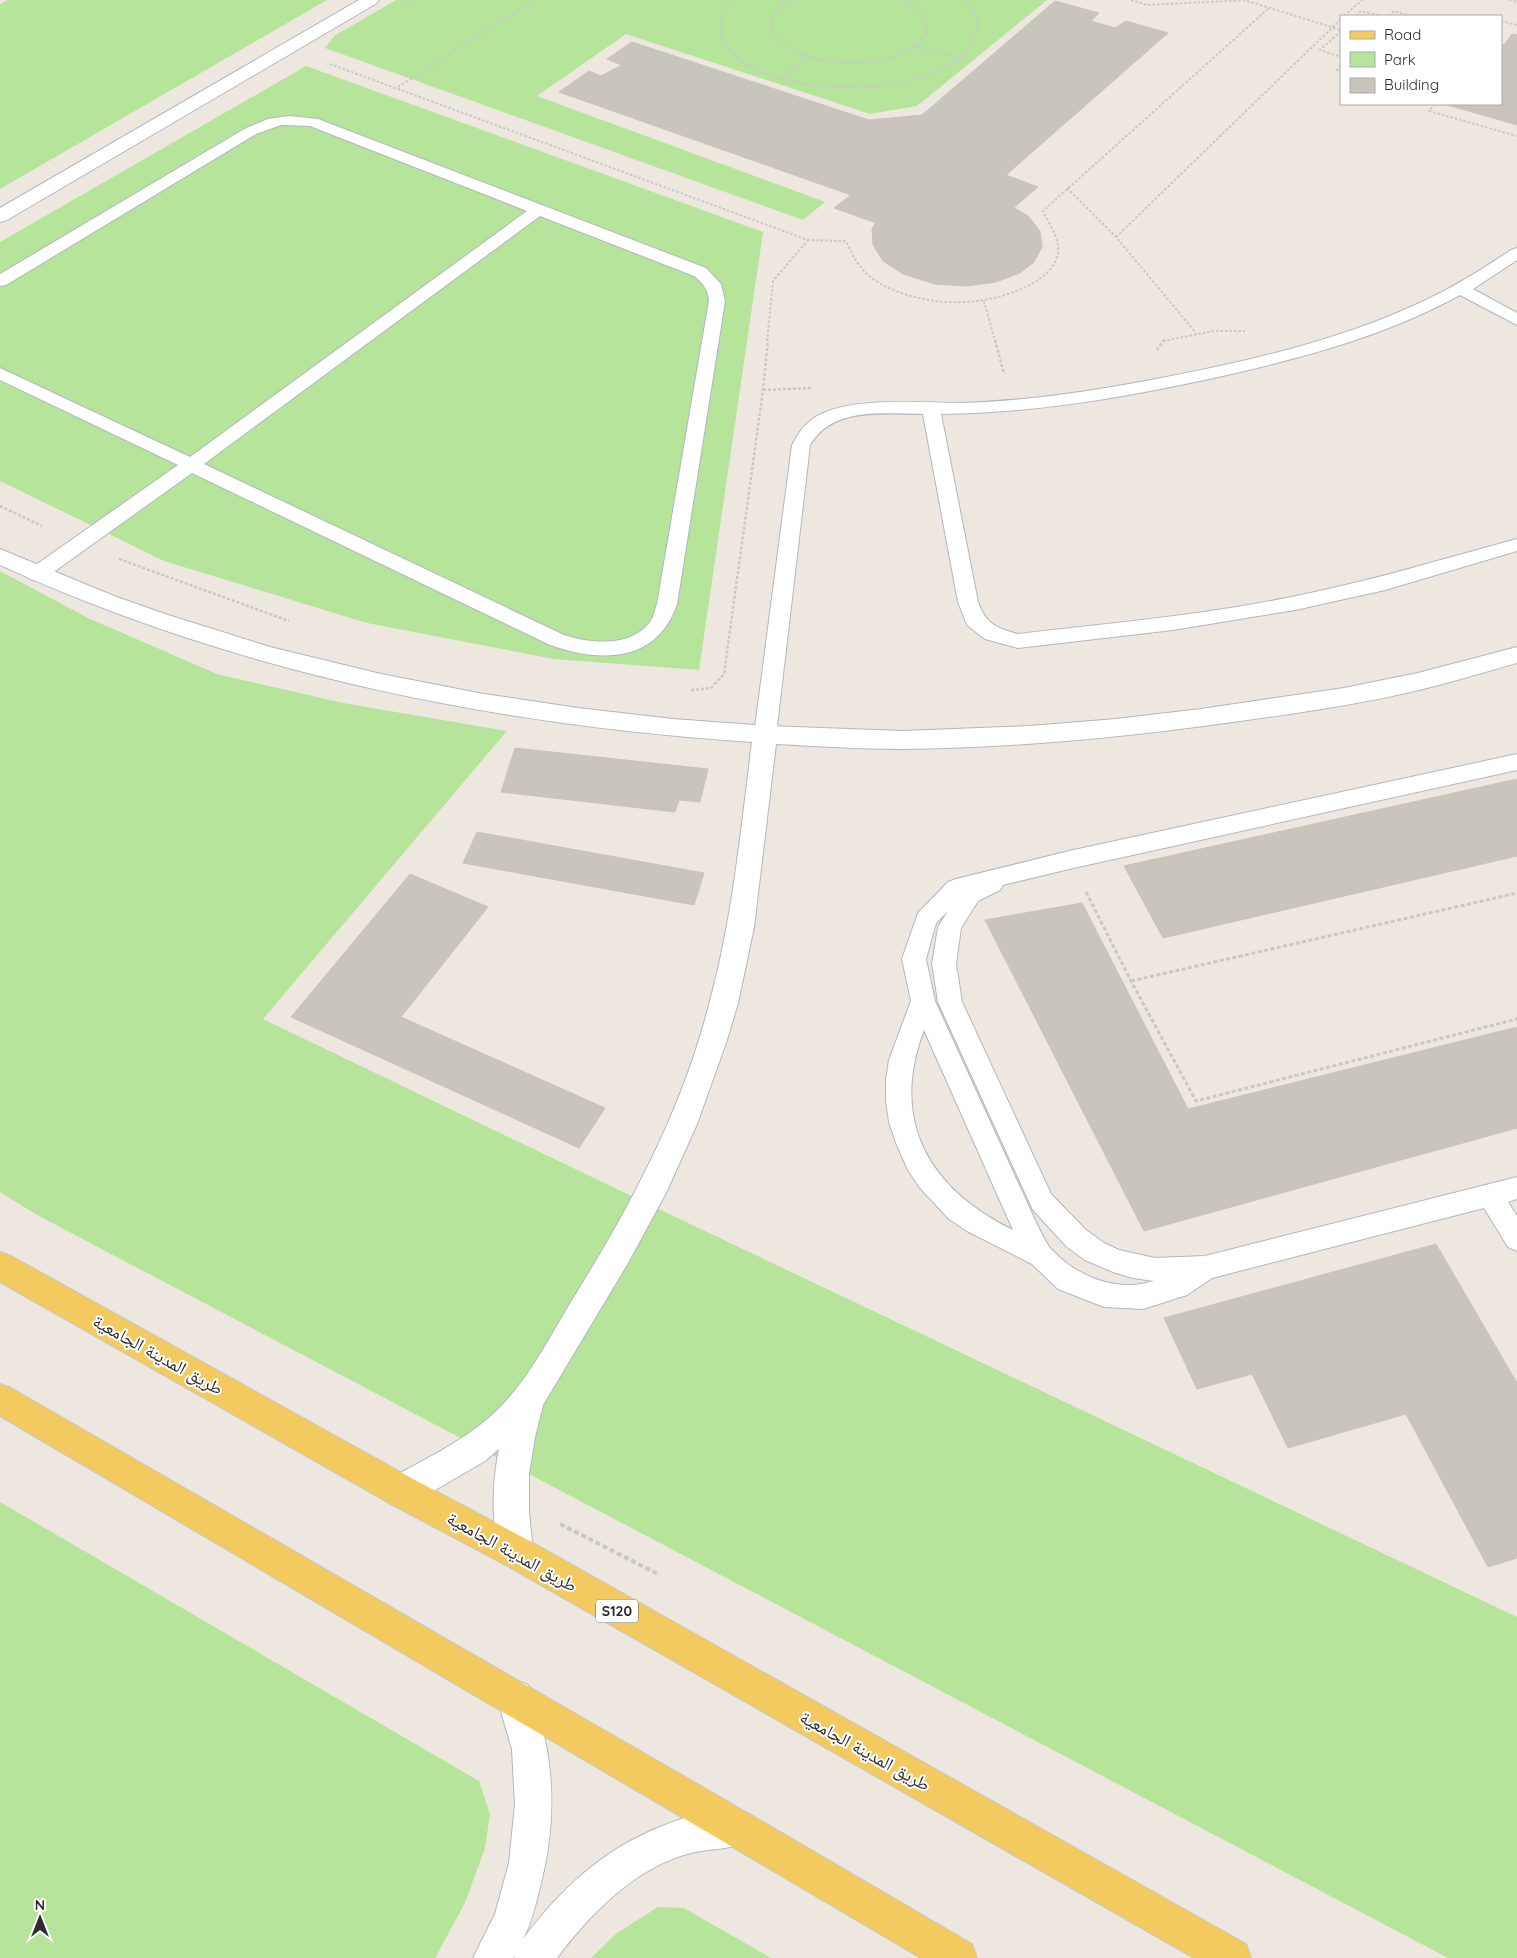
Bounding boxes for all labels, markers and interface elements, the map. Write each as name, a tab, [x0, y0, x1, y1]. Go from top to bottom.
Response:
legend	[1340, 15, 1502, 105]
text: Road	[1384, 25, 1421, 44]
text: Park	[1384, 50, 1416, 69]
text: Building	[1384, 75, 1439, 94]
street label: طريق المدينة الجامعية	[89, 1309, 227, 1400]
street label: طريق المدينة الجامعية	[443, 1506, 581, 1597]
road number: S120	[596, 1600, 638, 1622]
street label: طريق المدينة الجامعية	[796, 1705, 934, 1796]
north arrow	[15, 1893, 65, 1943]
text: N	[35, 1896, 45, 1914]

